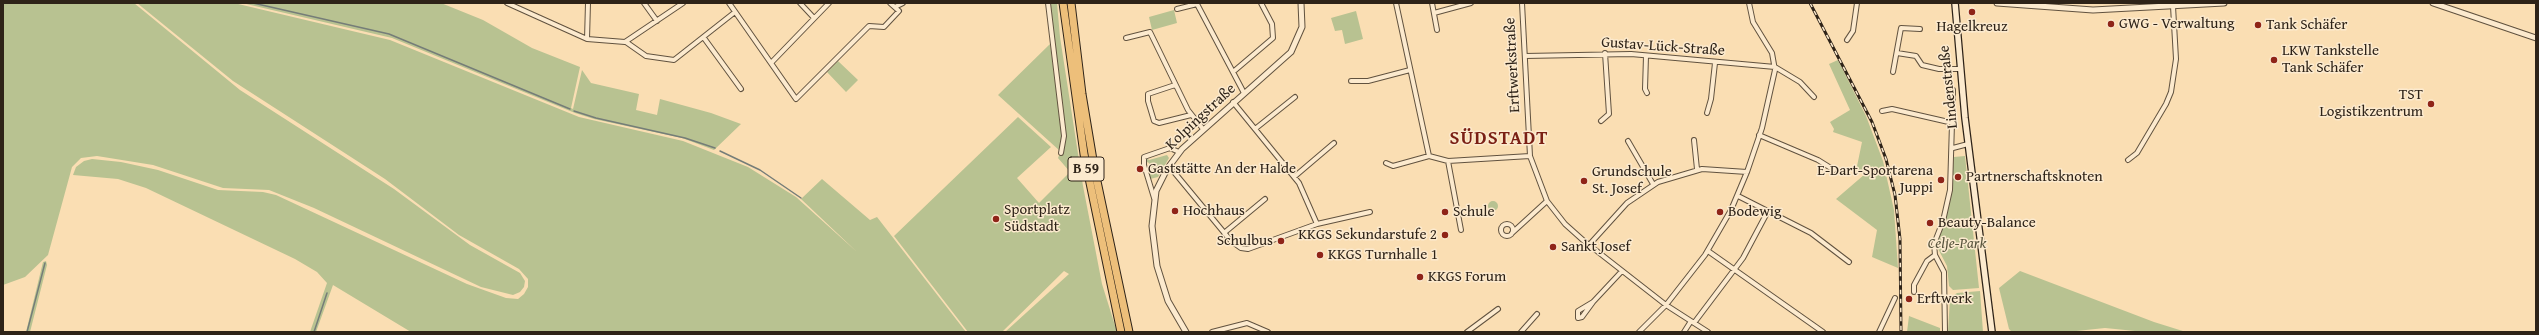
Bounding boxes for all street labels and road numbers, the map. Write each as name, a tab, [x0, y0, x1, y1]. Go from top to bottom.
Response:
street label: Erftwerkstraße	[1502, 17, 1524, 113]
street label: Gustav-Lück-Straße	[1601, 34, 1725, 60]
street label: Lindenstraße	[1936, 44, 1962, 130]
street label: Kolpingstraße	[1162, 80, 1240, 154]
road number: B 59	[1068, 157, 1104, 181]

